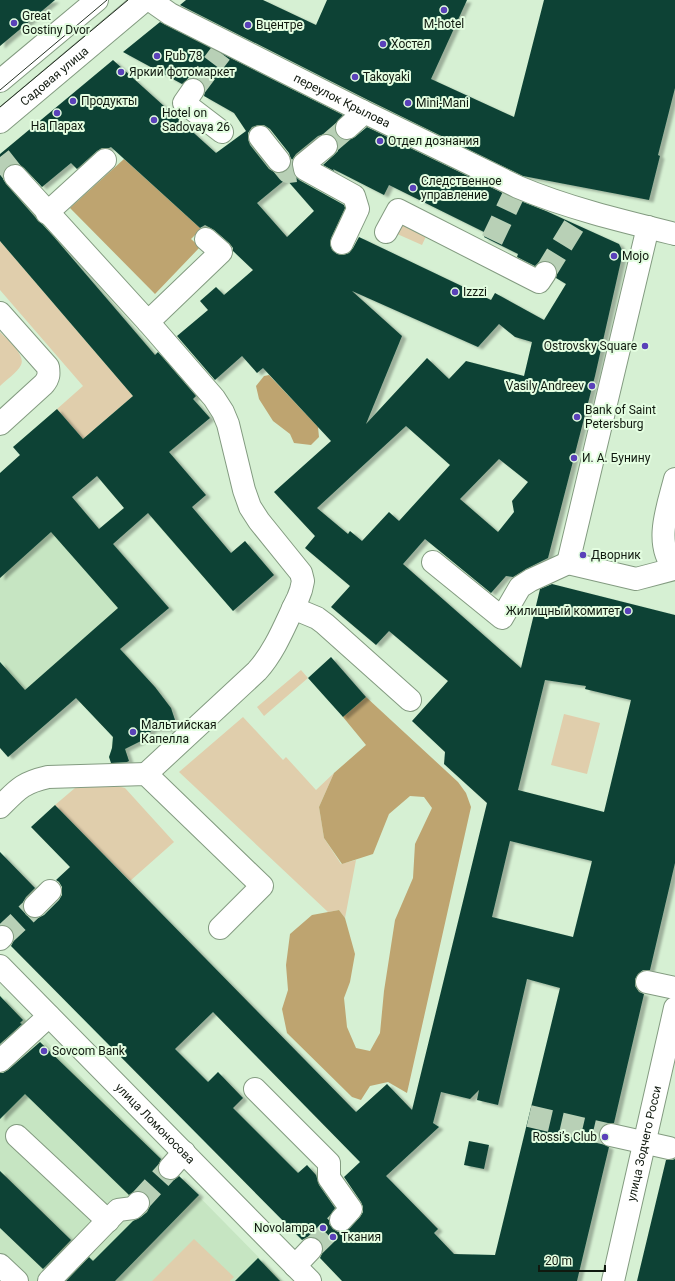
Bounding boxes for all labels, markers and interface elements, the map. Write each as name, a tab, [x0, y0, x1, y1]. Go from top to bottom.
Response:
marker: M-hotel	[439, 5, 449, 15]
place label: Great Gostiny Dvor	[22, 9, 90, 37]
place label: M-hotel	[424, 17, 464, 31]
marker: Great Gostiny Dvor	[9, 18, 19, 28]
place label: Вцентре	[256, 18, 303, 32]
marker: Вцентре	[243, 20, 253, 30]
place label: Хостел	[391, 37, 430, 51]
marker: Хостел	[378, 39, 388, 49]
street label: Садовая улица	[18, 44, 91, 109]
place label: Pub 78	[165, 49, 203, 63]
marker: Pub 78	[152, 51, 162, 61]
place label: Яркий фотомаркет	[129, 65, 235, 79]
marker: Яркий фотомаркет	[116, 67, 126, 77]
place label: Takoyaki	[363, 70, 410, 84]
street label: переулок Крылова	[291, 71, 392, 131]
marker: Takoyaki	[350, 72, 360, 82]
place label: Продукты	[81, 94, 137, 108]
marker: Продукты	[68, 96, 78, 106]
place label: Mini-Mani	[416, 96, 469, 110]
marker: Mini-Mani	[403, 98, 413, 108]
place label: Hotel on Sadovaya 26	[162, 106, 230, 134]
marker: На Парах	[52, 108, 62, 118]
marker: Hotel on Sadovaya 26	[149, 115, 159, 125]
place label: На Парах	[31, 119, 83, 133]
place label: Отдел дознания	[388, 134, 479, 148]
marker: Отдел дознания	[375, 136, 385, 146]
place label: Следственное управление	[421, 174, 502, 202]
marker: Следственное управление	[408, 183, 418, 193]
place label: Mojo	[622, 249, 649, 263]
marker: Mojo	[609, 251, 619, 261]
place label: Izzzi	[463, 285, 487, 299]
marker: Izzzi	[450, 287, 460, 297]
place label: Ostrovsky Square	[544, 339, 637, 353]
marker: Ostrovsky Square	[640, 341, 650, 351]
place label: Vasily Andreev	[506, 379, 584, 393]
marker: Vasily Andreev	[587, 381, 597, 391]
place label: Bank of Saint Petersburg	[585, 403, 656, 431]
marker: Bank of Saint Petersburg	[572, 412, 582, 422]
place label: И. А. Бунину	[582, 451, 651, 465]
marker: И. А. Бунину	[569, 453, 579, 463]
place label: Дворник	[591, 548, 641, 562]
marker: Дворник	[578, 550, 588, 560]
place label: Жилищный комитет	[506, 604, 620, 618]
marker: Жилищный комитет	[623, 606, 633, 616]
place label: Мальтийская Капелла	[141, 718, 217, 746]
marker: Мальтийская Капелла	[128, 727, 138, 737]
place label: Sovcom Bank	[52, 1044, 126, 1058]
marker: Sovcom Bank	[39, 1046, 49, 1056]
street label: улица Ломоносова	[112, 1080, 198, 1167]
street label: улица Зодчего Росси	[624, 1084, 664, 1203]
place label: Rossi’s Club	[532, 1130, 597, 1144]
marker: Rossi’s Club	[600, 1132, 610, 1142]
place label: Novolampa	[254, 1221, 315, 1235]
marker: Novolampa	[318, 1223, 328, 1233]
place label: Ткания	[341, 1230, 381, 1244]
marker: Ткания	[328, 1232, 338, 1242]
scale bar	[539, 1247, 605, 1273]
text: 20 m	[545, 1254, 572, 1268]

